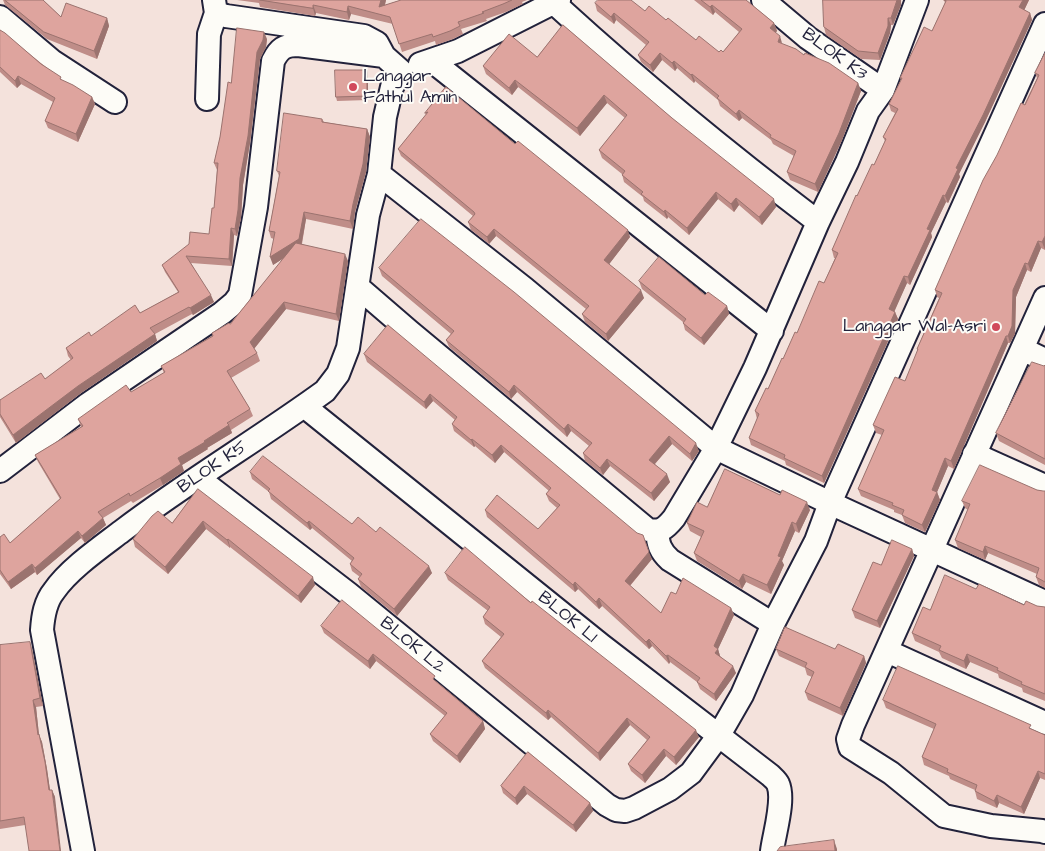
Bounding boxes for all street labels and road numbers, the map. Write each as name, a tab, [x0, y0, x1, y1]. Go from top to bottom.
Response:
street label: BLOK K3	[797, 24, 871, 86]
street label: BLOK K5	[174, 437, 252, 499]
street label: BLOK L1	[533, 588, 601, 648]
street label: BLOK L2	[375, 613, 449, 679]

